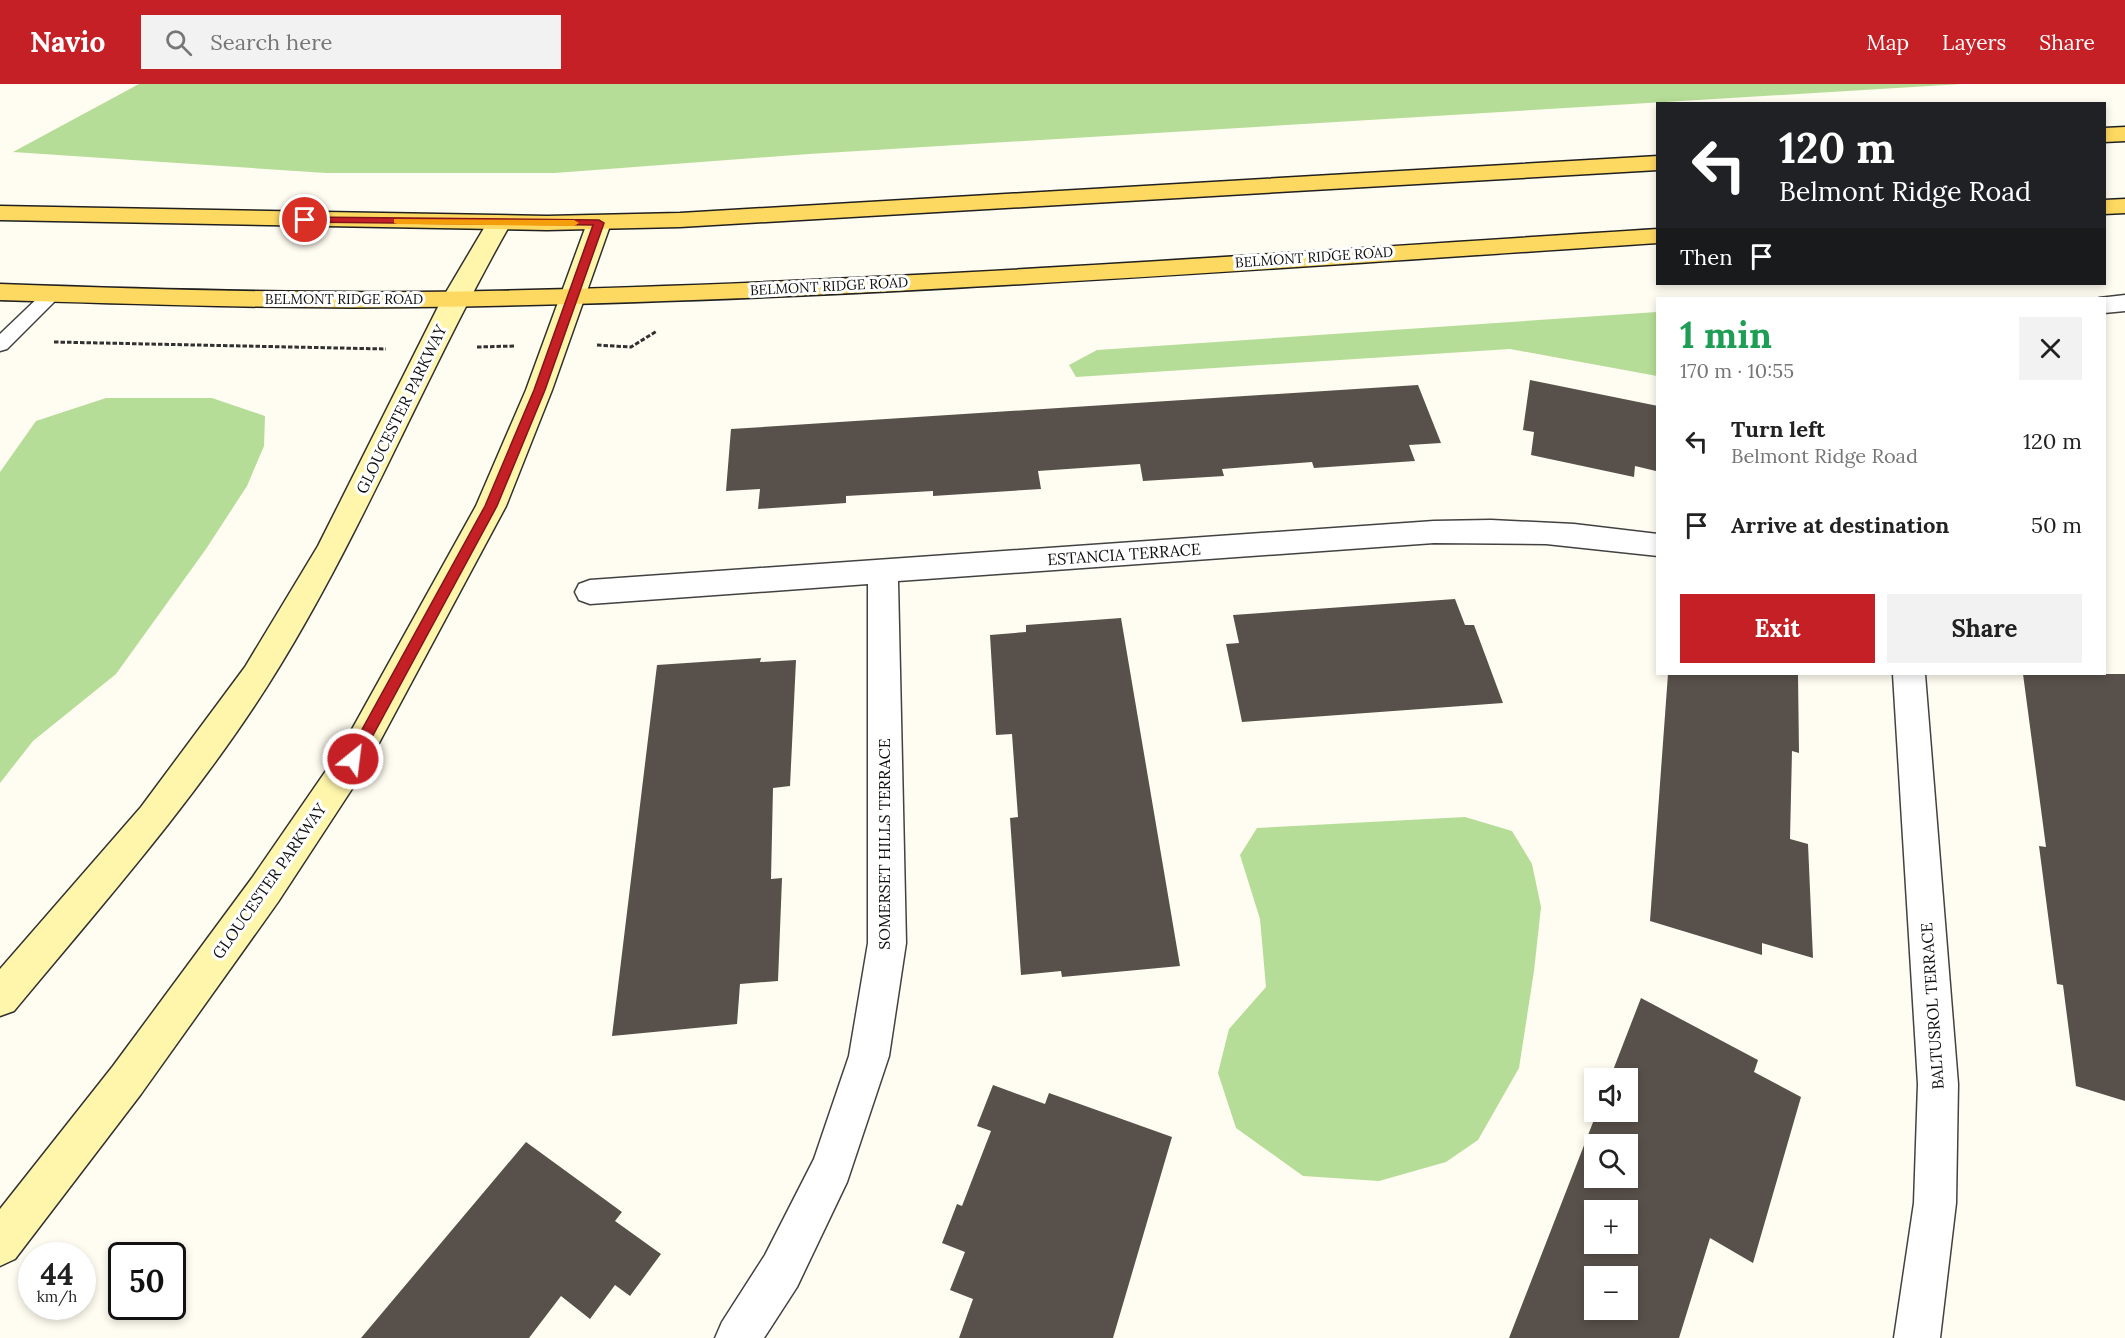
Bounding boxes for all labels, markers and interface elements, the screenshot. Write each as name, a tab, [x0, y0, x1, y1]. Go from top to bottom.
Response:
search box	[141, 15, 561, 69]
text: Navio	[30, 24, 105, 60]
icon: search	[162, 26, 195, 59]
text: Search here	[210, 28, 332, 56]
text: Map	[1866, 29, 1909, 56]
text: Layers	[1942, 29, 2006, 56]
text: Share	[2039, 29, 2095, 56]
text: 120 m	[1779, 121, 1895, 175]
icon: left	[1680, 126, 1758, 204]
text: Belmont Ridge Road	[1779, 174, 2031, 208]
pin	[279, 194, 330, 245]
icon: arrive	[288, 203, 321, 236]
icon: arrive	[1745, 240, 1778, 273]
street label: BELMONT RIDGE ROAD	[1234, 242, 1394, 272]
text: Then	[1680, 243, 1733, 271]
street label: BELMONT RIDGE ROAD	[749, 273, 909, 299]
street label: BELMONT RIDGE ROAD	[265, 290, 423, 308]
text: 1 min	[1680, 312, 1772, 358]
button: close	[2019, 317, 2082, 380]
street label: GLOUCESTER PARKWAY	[351, 321, 451, 497]
text: 170 m · 10:55	[1680, 358, 1794, 383]
text: Turn left	[1731, 415, 1825, 443]
icon: left	[1680, 425, 1713, 458]
text: 120 m	[2023, 427, 2082, 455]
text: Belmont Ridge Road	[1731, 443, 1918, 468]
icon: arrive	[1680, 509, 1713, 542]
text: Arrive at destination	[1731, 511, 1949, 539]
text: 50 m	[2031, 511, 2082, 539]
street label: ESTANCIA TERRACE	[1047, 539, 1202, 569]
button: Exit	[1680, 594, 1875, 663]
button: Share	[1887, 594, 2082, 663]
position arrow	[321, 727, 385, 791]
street label: SOMERSET HILLS TERRACE	[874, 738, 894, 950]
street label: GLOUCESTER PARKWAY	[208, 799, 331, 963]
street label: BALTUSROL TERRACE	[1916, 922, 1948, 1090]
map controls	[1584, 1068, 1638, 1320]
button: sound	[1584, 1068, 1638, 1122]
button: search	[1584, 1134, 1638, 1188]
button: +	[1584, 1200, 1638, 1254]
speed limit sign: 50	[108, 1242, 186, 1320]
text: 44	[40, 1255, 74, 1293]
button: −	[1584, 1266, 1638, 1320]
text: km/h	[37, 1287, 77, 1306]

